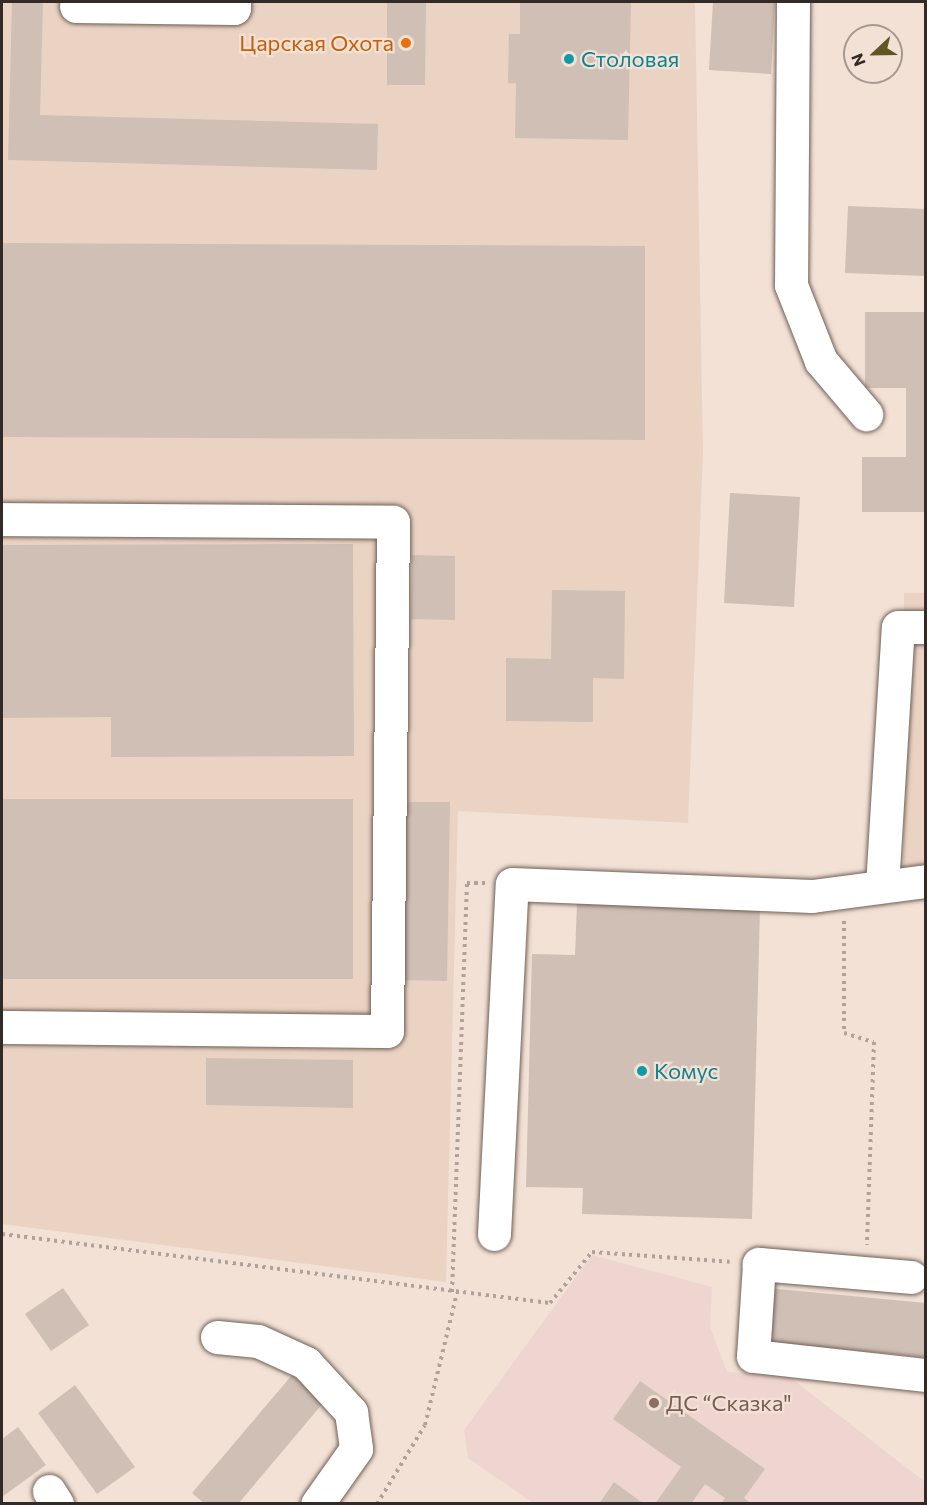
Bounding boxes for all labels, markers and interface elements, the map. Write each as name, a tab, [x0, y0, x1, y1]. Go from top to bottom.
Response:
north arrow	[843, 24, 903, 84]
place label: Царская Охота	[239, 30, 394, 56]
marker: Царская Охота	[399, 36, 413, 50]
place label: Столовая	[581, 46, 679, 72]
text: N	[847, 51, 869, 69]
marker: Столовая	[562, 52, 576, 66]
place label: Комус	[654, 1058, 718, 1084]
marker: Комус	[635, 1064, 649, 1078]
place label: ДС “Сказка"	[666, 1390, 792, 1416]
marker: ДС “Сказка"	[647, 1396, 661, 1410]

